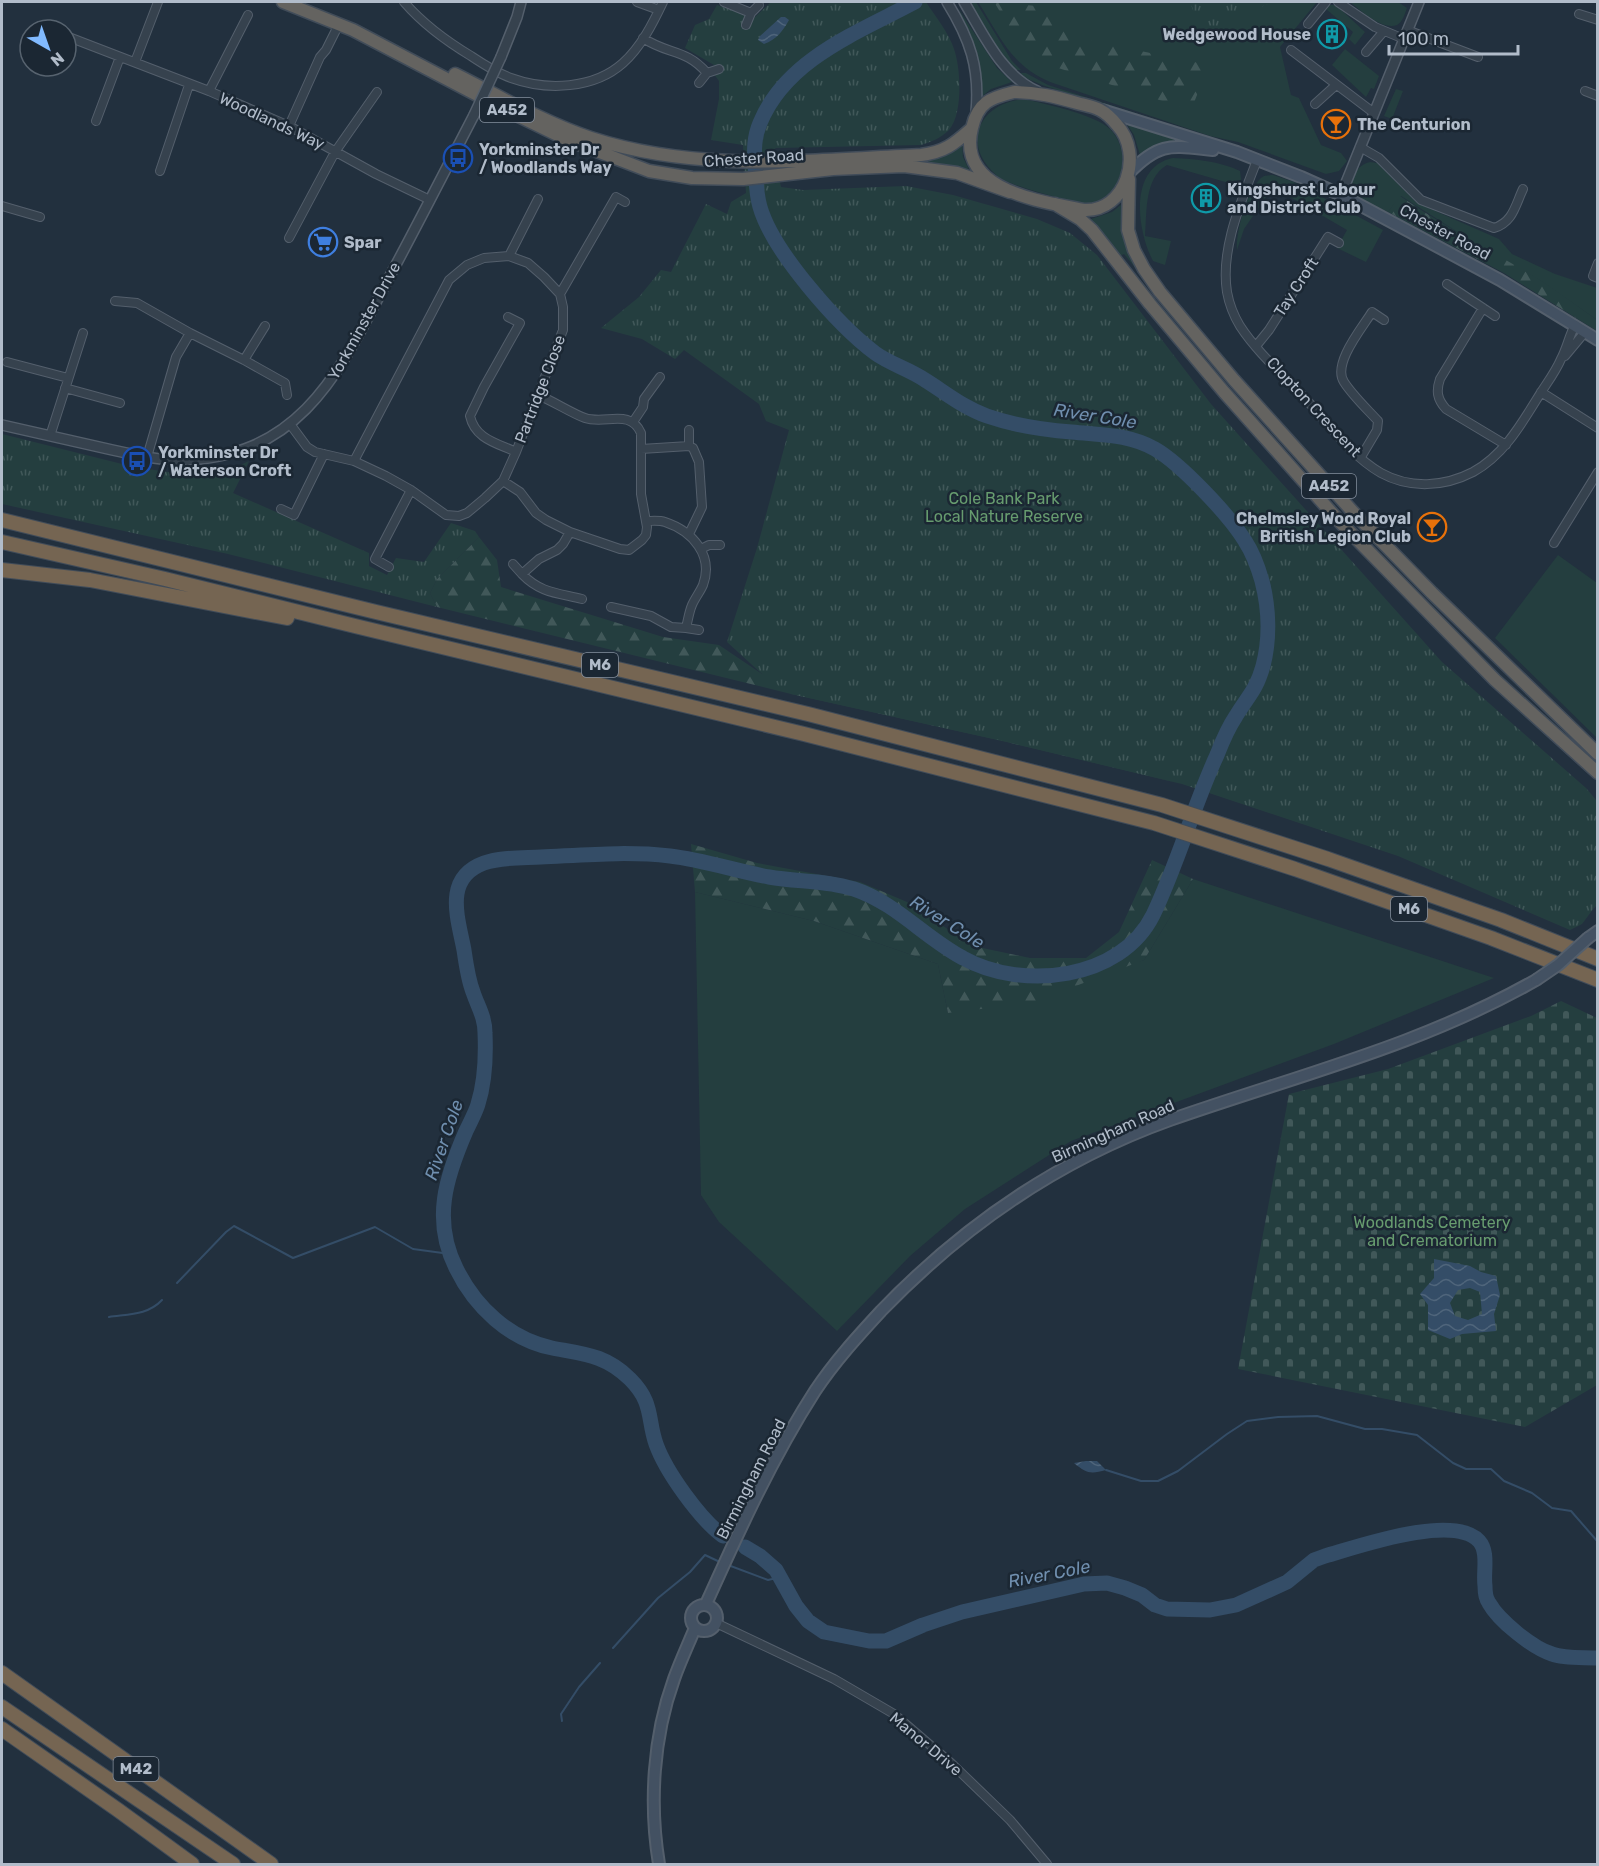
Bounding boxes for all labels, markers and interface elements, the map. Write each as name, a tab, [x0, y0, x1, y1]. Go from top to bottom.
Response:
north arrow	[18, 18, 78, 78]
building icon: Wedgewood House	[1316, 18, 1348, 50]
scale bar	[1389, 18, 1518, 56]
place label: Wedgewood House	[1162, 25, 1311, 44]
text: 100 m	[1398, 28, 1449, 50]
text: N	[47, 48, 68, 70]
street label: Woodlands Way	[216, 88, 328, 154]
road number: A452	[480, 98, 534, 122]
bar icon: The Centurion	[1320, 108, 1352, 140]
place label: The Centurion	[1357, 115, 1471, 134]
place label: Yorkminster Dr / Woodlands Way	[479, 140, 612, 177]
bus stop icon: Yorkminster Dr / Woodlands Way	[442, 142, 474, 174]
street label: Chester Road	[703, 145, 805, 171]
place label: Kingshurst Labour and District Club	[1227, 180, 1376, 217]
building icon: Kingshurst Labour and District Club	[1190, 182, 1222, 214]
street label: Chester Road	[1396, 200, 1494, 264]
supermarket icon: Spar	[307, 226, 339, 258]
place label: Spar	[344, 233, 382, 252]
street label: Tay Croft	[1270, 254, 1322, 320]
street label: Yorkminster Drive	[324, 259, 404, 383]
street label: Partridge Close	[511, 332, 569, 446]
street label: Clopton Crescent	[1263, 353, 1365, 461]
water label: River Cole	[1052, 399, 1138, 433]
place label: Yorkminster Dr / Waterson Croft	[158, 443, 292, 480]
bus stop icon: Yorkminster Dr / Waterson Croft	[121, 445, 153, 477]
road number: A452	[1302, 474, 1356, 498]
park label: Cole Bank Park Local Nature Reserve	[925, 489, 1083, 526]
place label: Chelmsley Wood Royal British Legion Club	[1236, 509, 1411, 546]
bar icon: Chelmsley Wood Royal British Legion Club	[1416, 511, 1448, 543]
road number: M6	[582, 653, 618, 677]
water label: River Cole	[906, 891, 988, 953]
road number: M6	[1391, 897, 1427, 921]
street label: Birmingham Road	[1049, 1095, 1177, 1167]
water label: River Cole	[420, 1097, 468, 1183]
park label: Woodlands Cemetery and Crematorium	[1353, 1213, 1511, 1250]
street label: Birmingham Road	[712, 1416, 790, 1542]
water label: River Cole	[1006, 1555, 1092, 1593]
street label: Manor Drive	[886, 1708, 966, 1780]
road number: M42	[114, 1757, 158, 1781]

